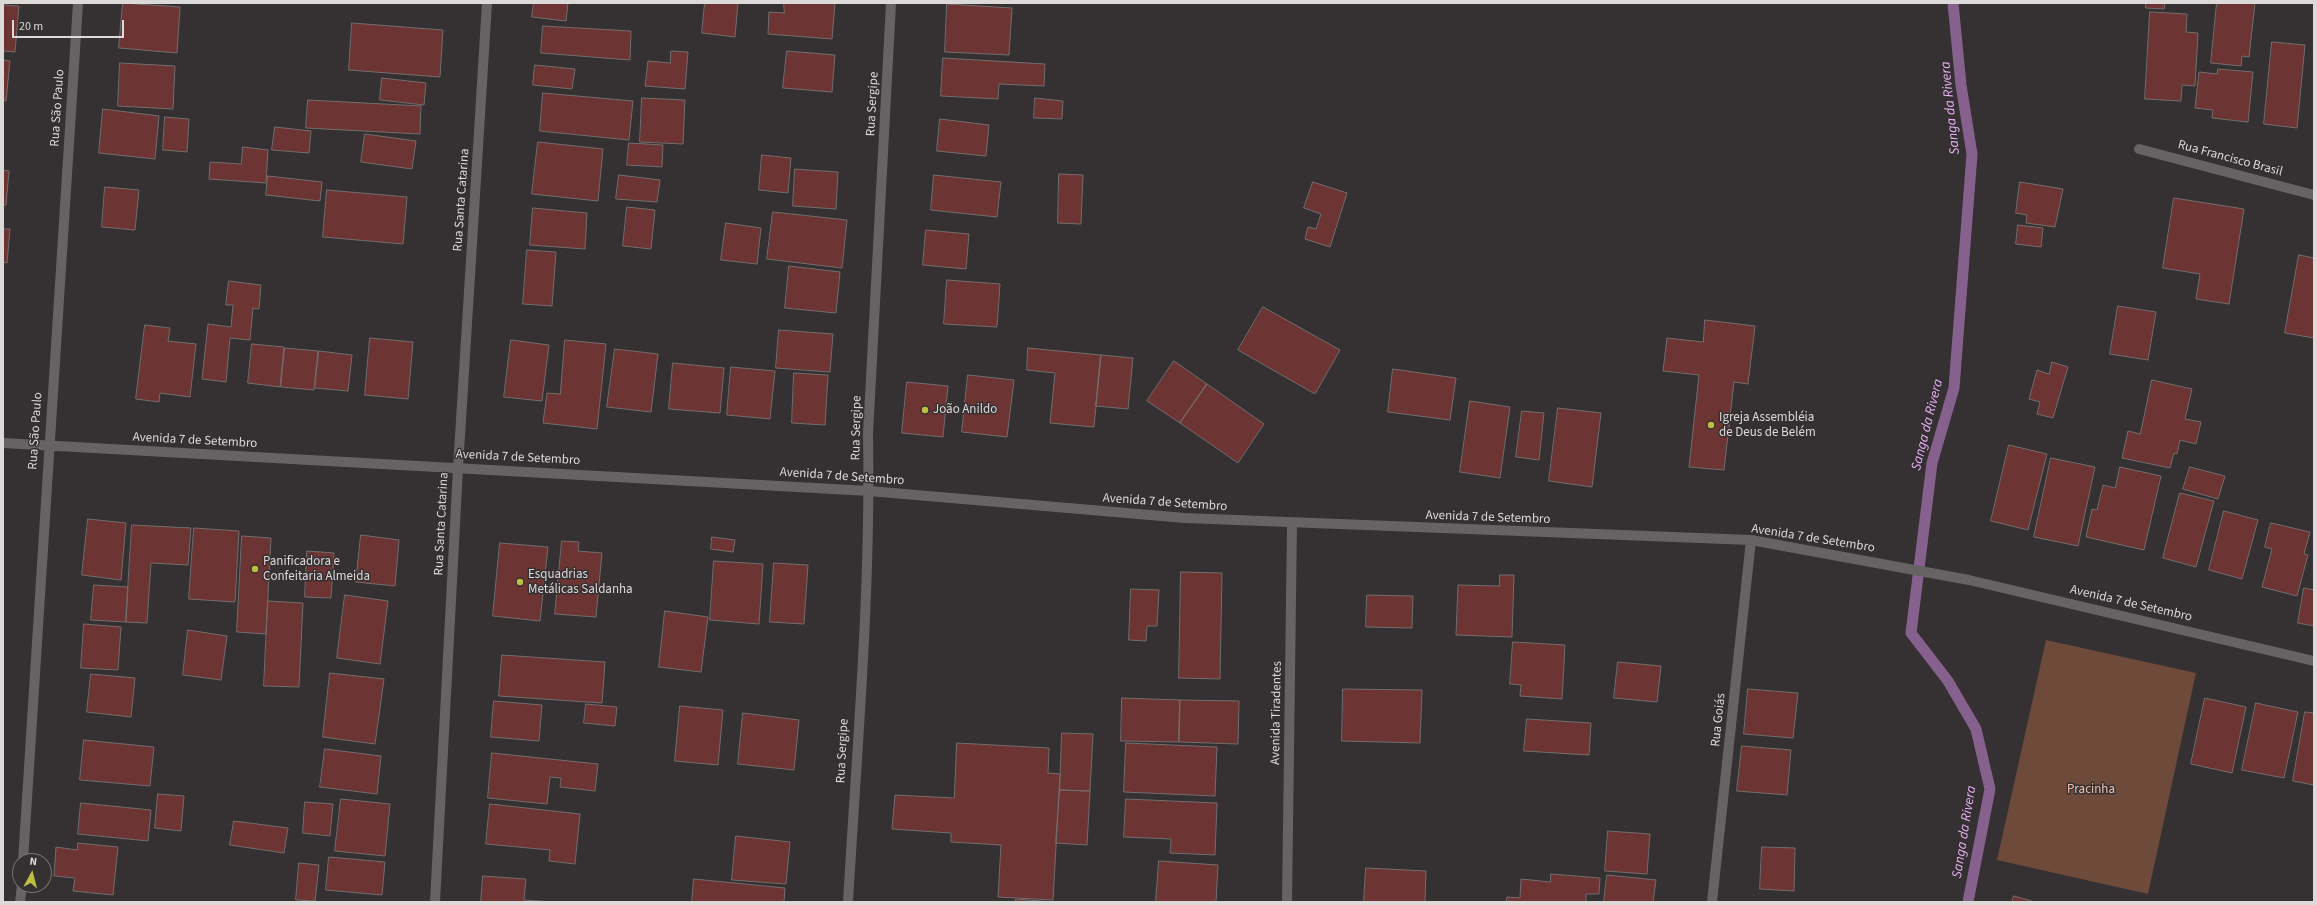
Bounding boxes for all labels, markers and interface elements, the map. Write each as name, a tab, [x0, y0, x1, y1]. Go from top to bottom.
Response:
scale bar	[14, 12, 126, 38]
text: 20 m	[19, 18, 43, 35]
water label: Sanga da Rivera	[1938, 61, 1964, 155]
street label: Rua São Paulo	[48, 69, 68, 147]
street label: Rua Sergipe	[864, 71, 882, 137]
street label: Rua Francisco Brasil	[2176, 138, 2284, 180]
street label: Rua Santa Catarina	[451, 148, 473, 252]
water label: Sanga da Rivera	[1909, 378, 1947, 472]
street label: Rua São Paulo	[26, 392, 46, 470]
street label: Rua Sergipe	[849, 395, 865, 461]
place label: João Anildo	[933, 402, 997, 418]
marker: João Anildo	[920, 405, 930, 415]
place label: Igreja Assembléia de Deus de Belém	[1719, 410, 1816, 441]
marker: Igreja Assembléia de Deus de Belém	[1706, 420, 1716, 430]
street label: Avenida 7 de Setembro	[132, 430, 258, 452]
street label: Avenida 7 de Setembro	[455, 447, 581, 469]
street label: Avenida 7 de Setembro	[779, 465, 905, 489]
street label: Rua Santa Catarina	[432, 472, 452, 576]
street label: Avenida 7 de Setembro	[1102, 491, 1228, 515]
street label: Avenida 7 de Setembro	[1425, 508, 1551, 528]
street label: Avenida 7 de Setembro	[1750, 522, 1876, 556]
place label: Panificadora e Confeitaria Almeida	[263, 554, 370, 585]
marker: Panificadora e Confeitaria Almeida	[250, 564, 260, 574]
place label: Esquadrias Metálicas Saldanha	[528, 567, 633, 598]
marker: Esquadrias Metálicas Saldanha	[515, 577, 525, 587]
street label: Avenida 7 de Setembro	[2068, 582, 2194, 626]
street label: Avenida Tiradentes	[1268, 661, 1286, 765]
street label: Rua Goiás	[1708, 692, 1730, 748]
street label: Rua Sergipe	[834, 718, 852, 784]
park label: Pracinha	[2067, 782, 2115, 798]
water label: Sanga da Rivera	[1949, 784, 1981, 880]
north arrow	[12, 853, 52, 893]
text: N	[29, 854, 38, 869]

